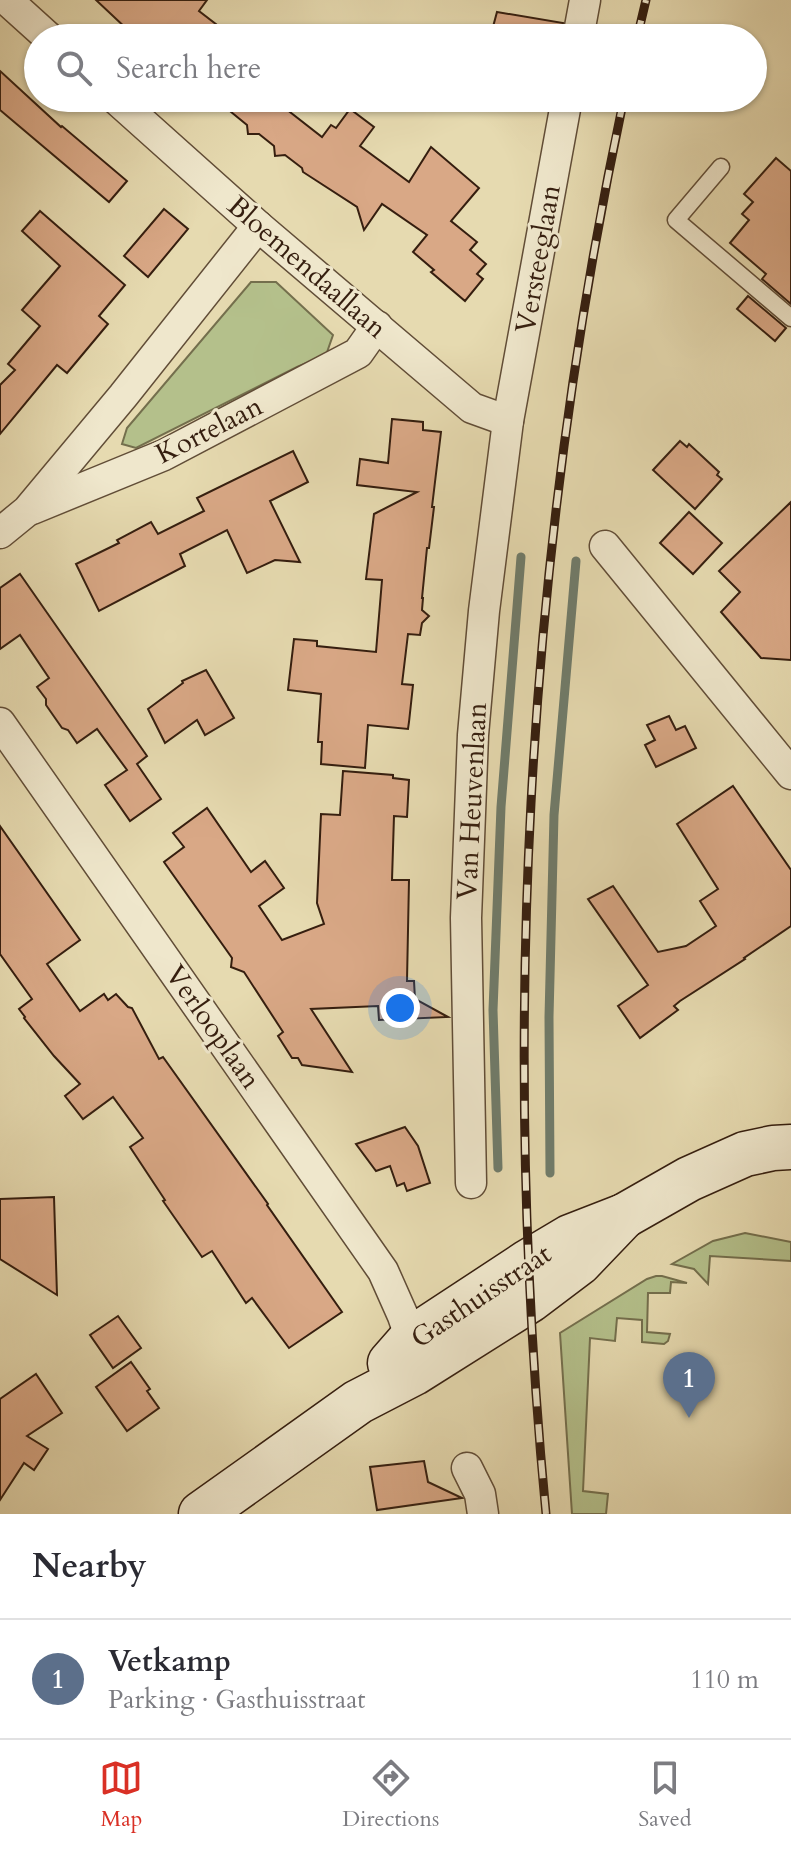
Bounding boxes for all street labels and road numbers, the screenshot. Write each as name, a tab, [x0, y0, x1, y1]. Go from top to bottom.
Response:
street label: Versteeglaan	[506, 182, 570, 336]
street label: Bloemendaallaan	[219, 187, 395, 347]
street label: Kortelaan	[149, 387, 269, 473]
street label: Van Heuvenlaan	[448, 701, 496, 901]
street label: Verlooplaan	[156, 958, 270, 1097]
street label: Gasthuisstraat	[403, 1235, 559, 1357]

